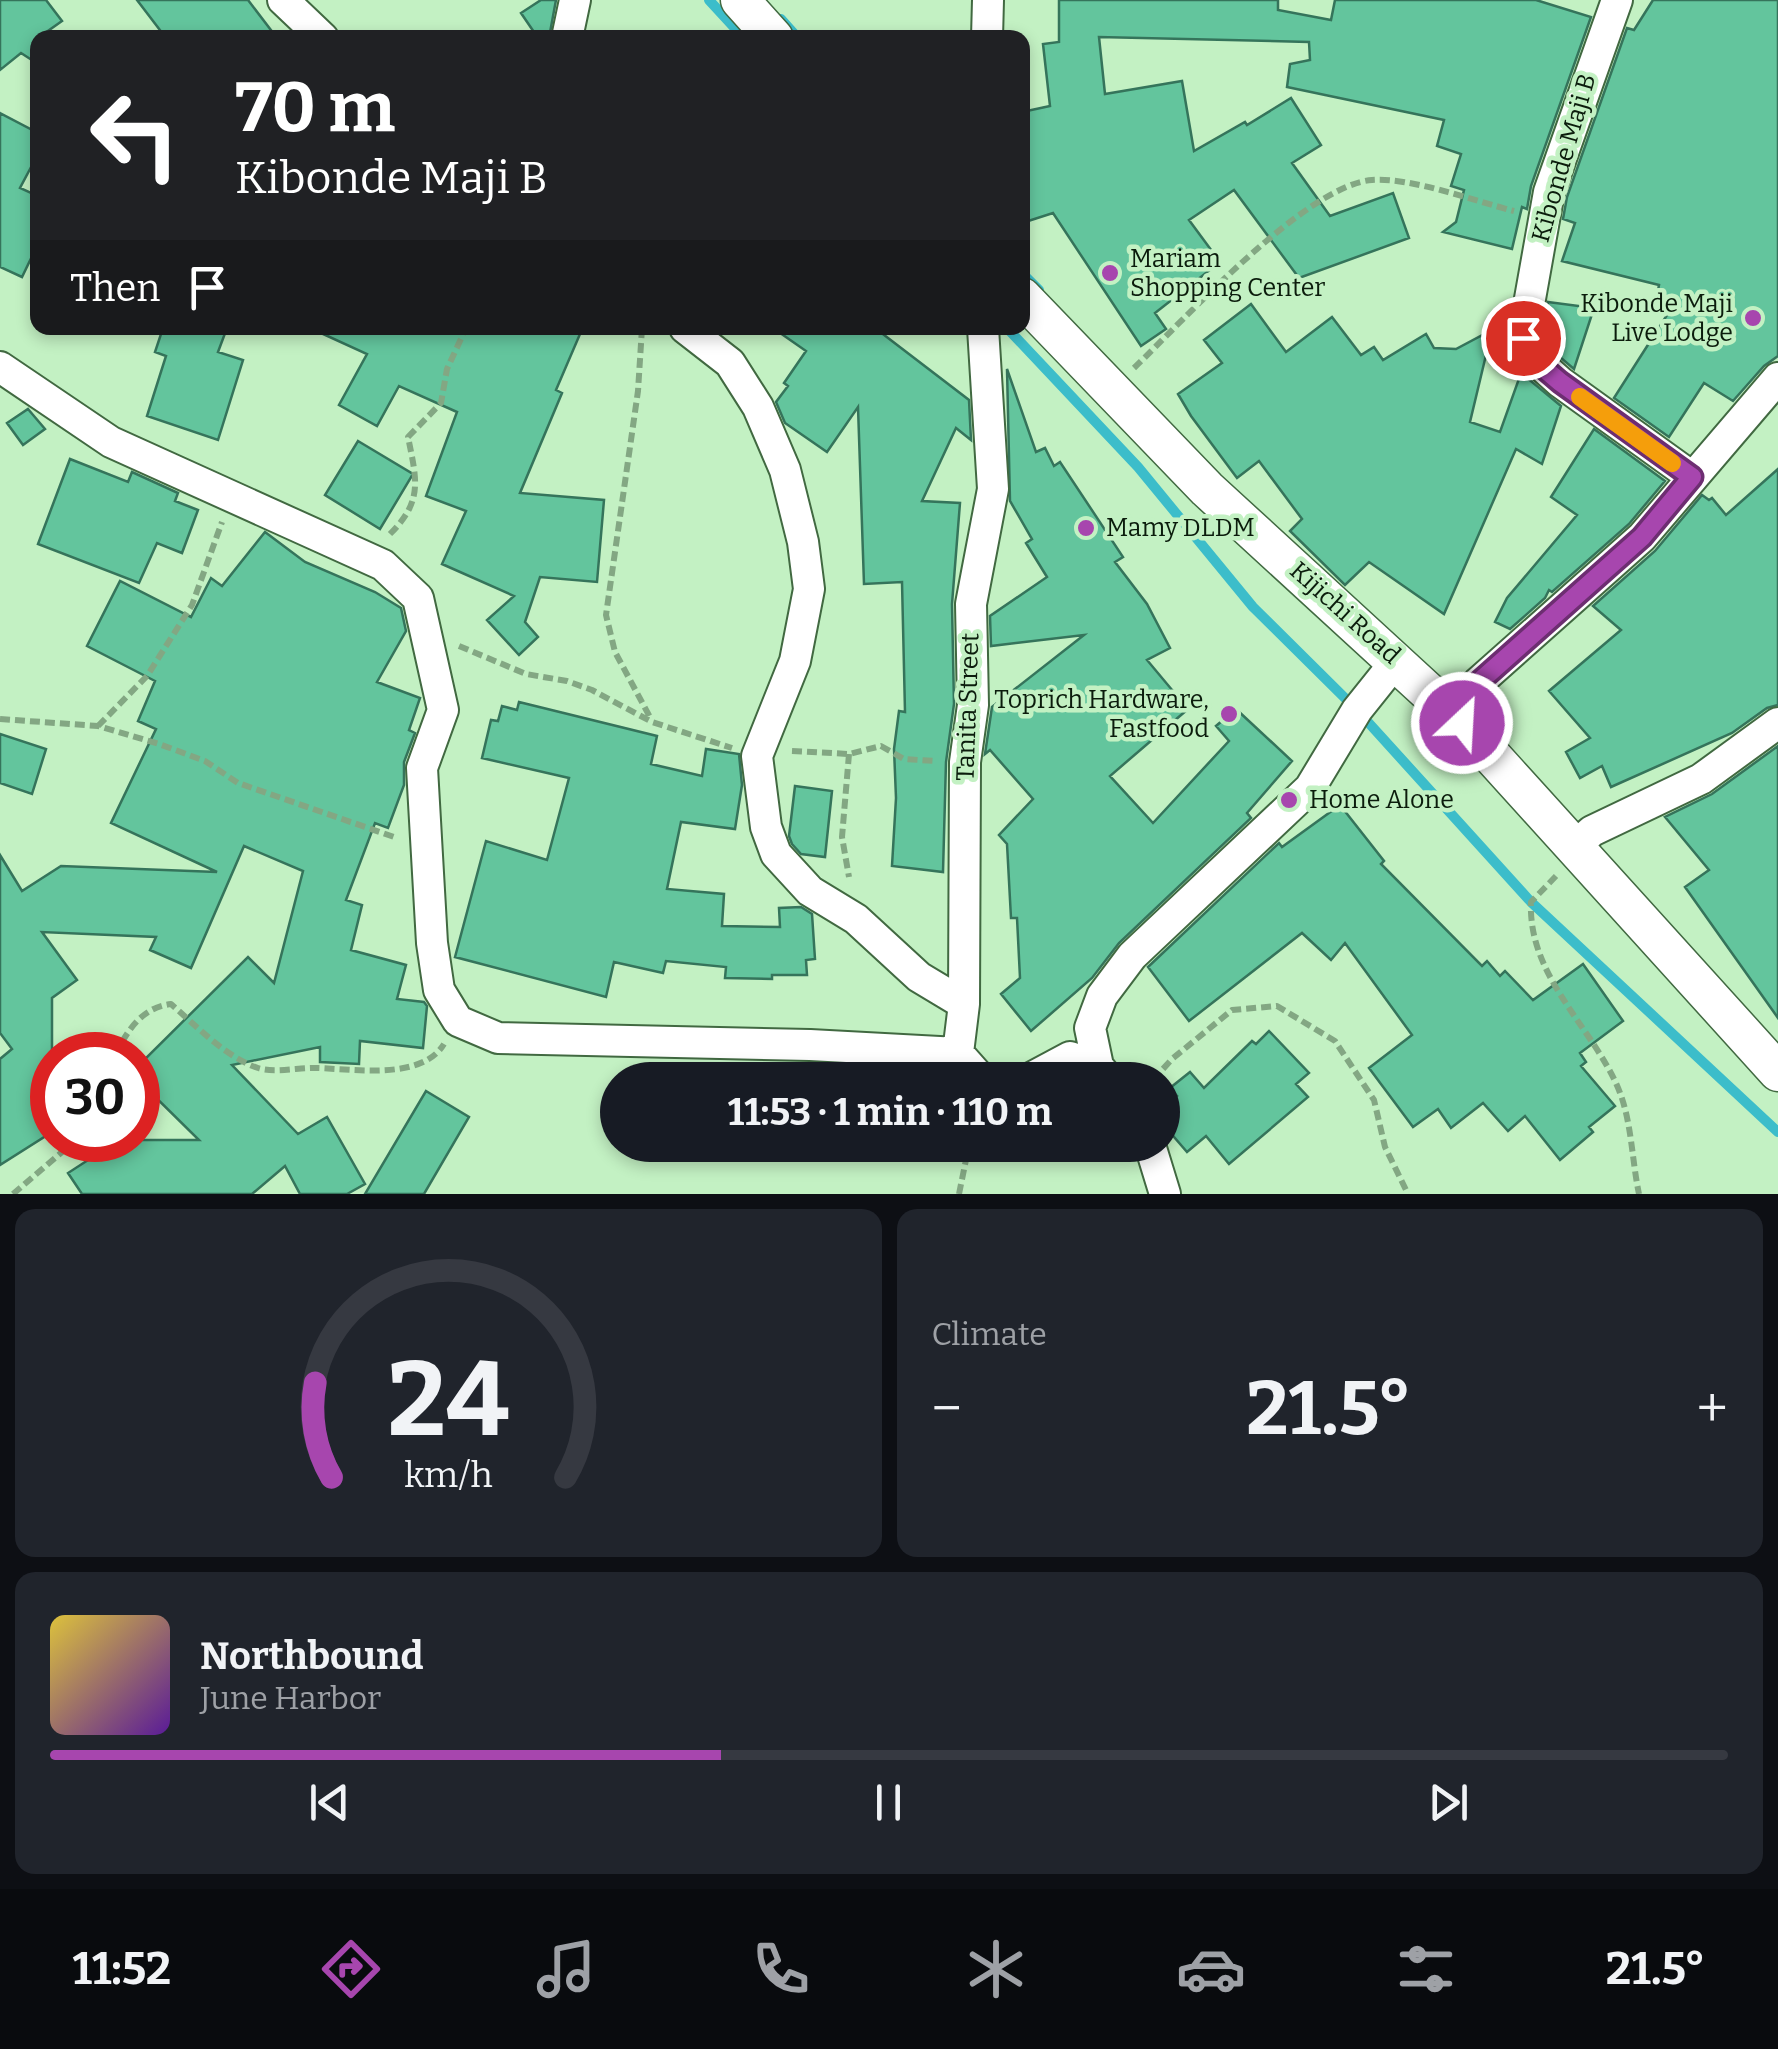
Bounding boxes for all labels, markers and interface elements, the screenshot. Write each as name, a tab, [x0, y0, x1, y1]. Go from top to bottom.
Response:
text: 70 m	[235, 66, 395, 150]
icon: left	[70, 70, 200, 200]
street label: Kibonde Maji B	[1526, 70, 1602, 246]
text: Kibonde Maji B	[235, 151, 548, 205]
place label: Mariam Shopping Center	[1130, 244, 1325, 303]
icon: arrive	[180, 260, 235, 315]
marker: Mariam Shopping Center	[1099, 262, 1121, 284]
text: Then	[70, 265, 160, 311]
place label: Kibonde Maji Live Lodge	[1580, 289, 1733, 348]
pin	[1481, 296, 1566, 381]
marker: Kibonde Maji Live Lodge	[1742, 307, 1764, 329]
icon: arrive	[1496, 311, 1551, 366]
place label: Mamy DLDM	[1106, 513, 1255, 543]
marker: Mamy DLDM	[1075, 517, 1097, 539]
street label: Kijichi Road	[1284, 556, 1407, 671]
street label: Tanita Street	[950, 632, 986, 782]
position arrow	[1410, 671, 1514, 775]
place label: Toprich Hardware, Fastfood	[994, 685, 1209, 744]
marker: Toprich Hardware, Fastfood	[1218, 703, 1240, 725]
place label: Home Alone	[1309, 785, 1454, 815]
marker: Home Alone	[1278, 789, 1300, 811]
speed limit sign: 30	[30, 1032, 160, 1162]
text: 11:53 · 1 min · 110 m	[728, 1089, 1052, 1135]
text: Climate	[932, 1315, 1047, 1353]
text: 24	[387, 1338, 509, 1463]
text: 21.5°	[1246, 1364, 1412, 1454]
text: −	[932, 1376, 962, 1442]
text: +	[1697, 1376, 1728, 1442]
text: km/h	[404, 1454, 492, 1496]
text: Northbound	[200, 1633, 423, 1679]
text: June Harbor	[200, 1679, 381, 1717]
icon: previous	[302, 1775, 357, 1830]
icon: pause	[861, 1775, 916, 1830]
icon: next	[1421, 1775, 1476, 1830]
icon: directions	[316, 1934, 386, 2004]
icon: music	[531, 1934, 601, 2004]
icon: phone	[746, 1934, 816, 2004]
icon: climate	[961, 1934, 1031, 2004]
icon: car	[1176, 1934, 1246, 2004]
icon: filters	[1391, 1934, 1461, 2004]
text: 11:52	[72, 1942, 171, 1996]
text: 21.5°	[1606, 1942, 1705, 1996]

